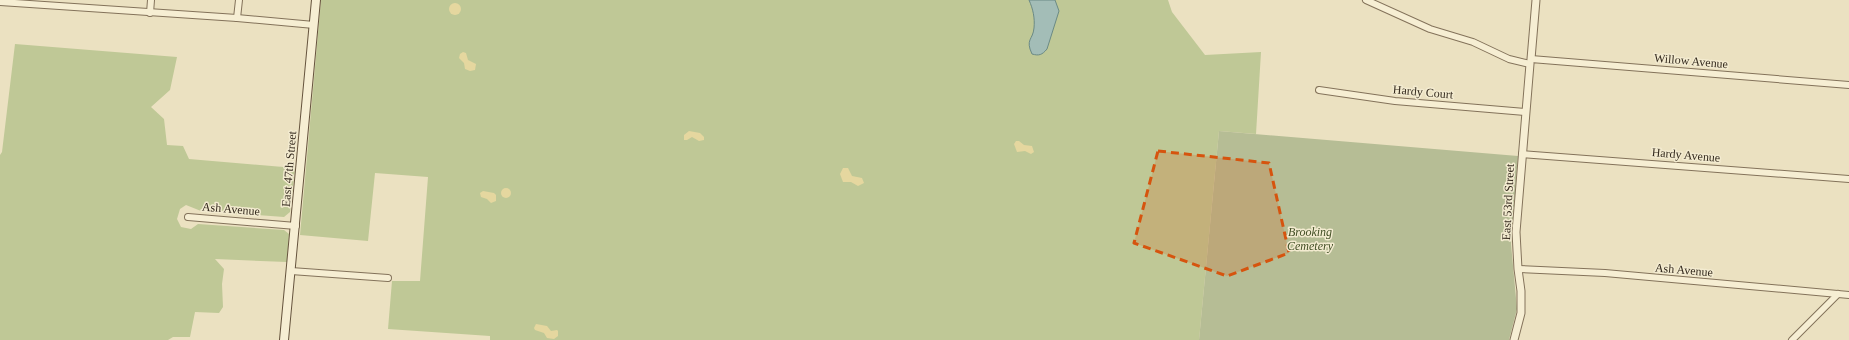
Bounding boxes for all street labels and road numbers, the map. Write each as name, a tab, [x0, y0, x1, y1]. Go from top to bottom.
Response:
street label: Willow Avenue	[1653, 51, 1729, 71]
street label: Hardy Court	[1392, 82, 1454, 102]
street label: East 47th Street	[279, 130, 299, 207]
street label: Hardy Avenue	[1651, 145, 1721, 165]
street label: East 53rd Street	[1499, 163, 1517, 241]
street label: Ash Avenue	[201, 199, 261, 219]
street label: Ash Avenue	[1654, 260, 1714, 280]

